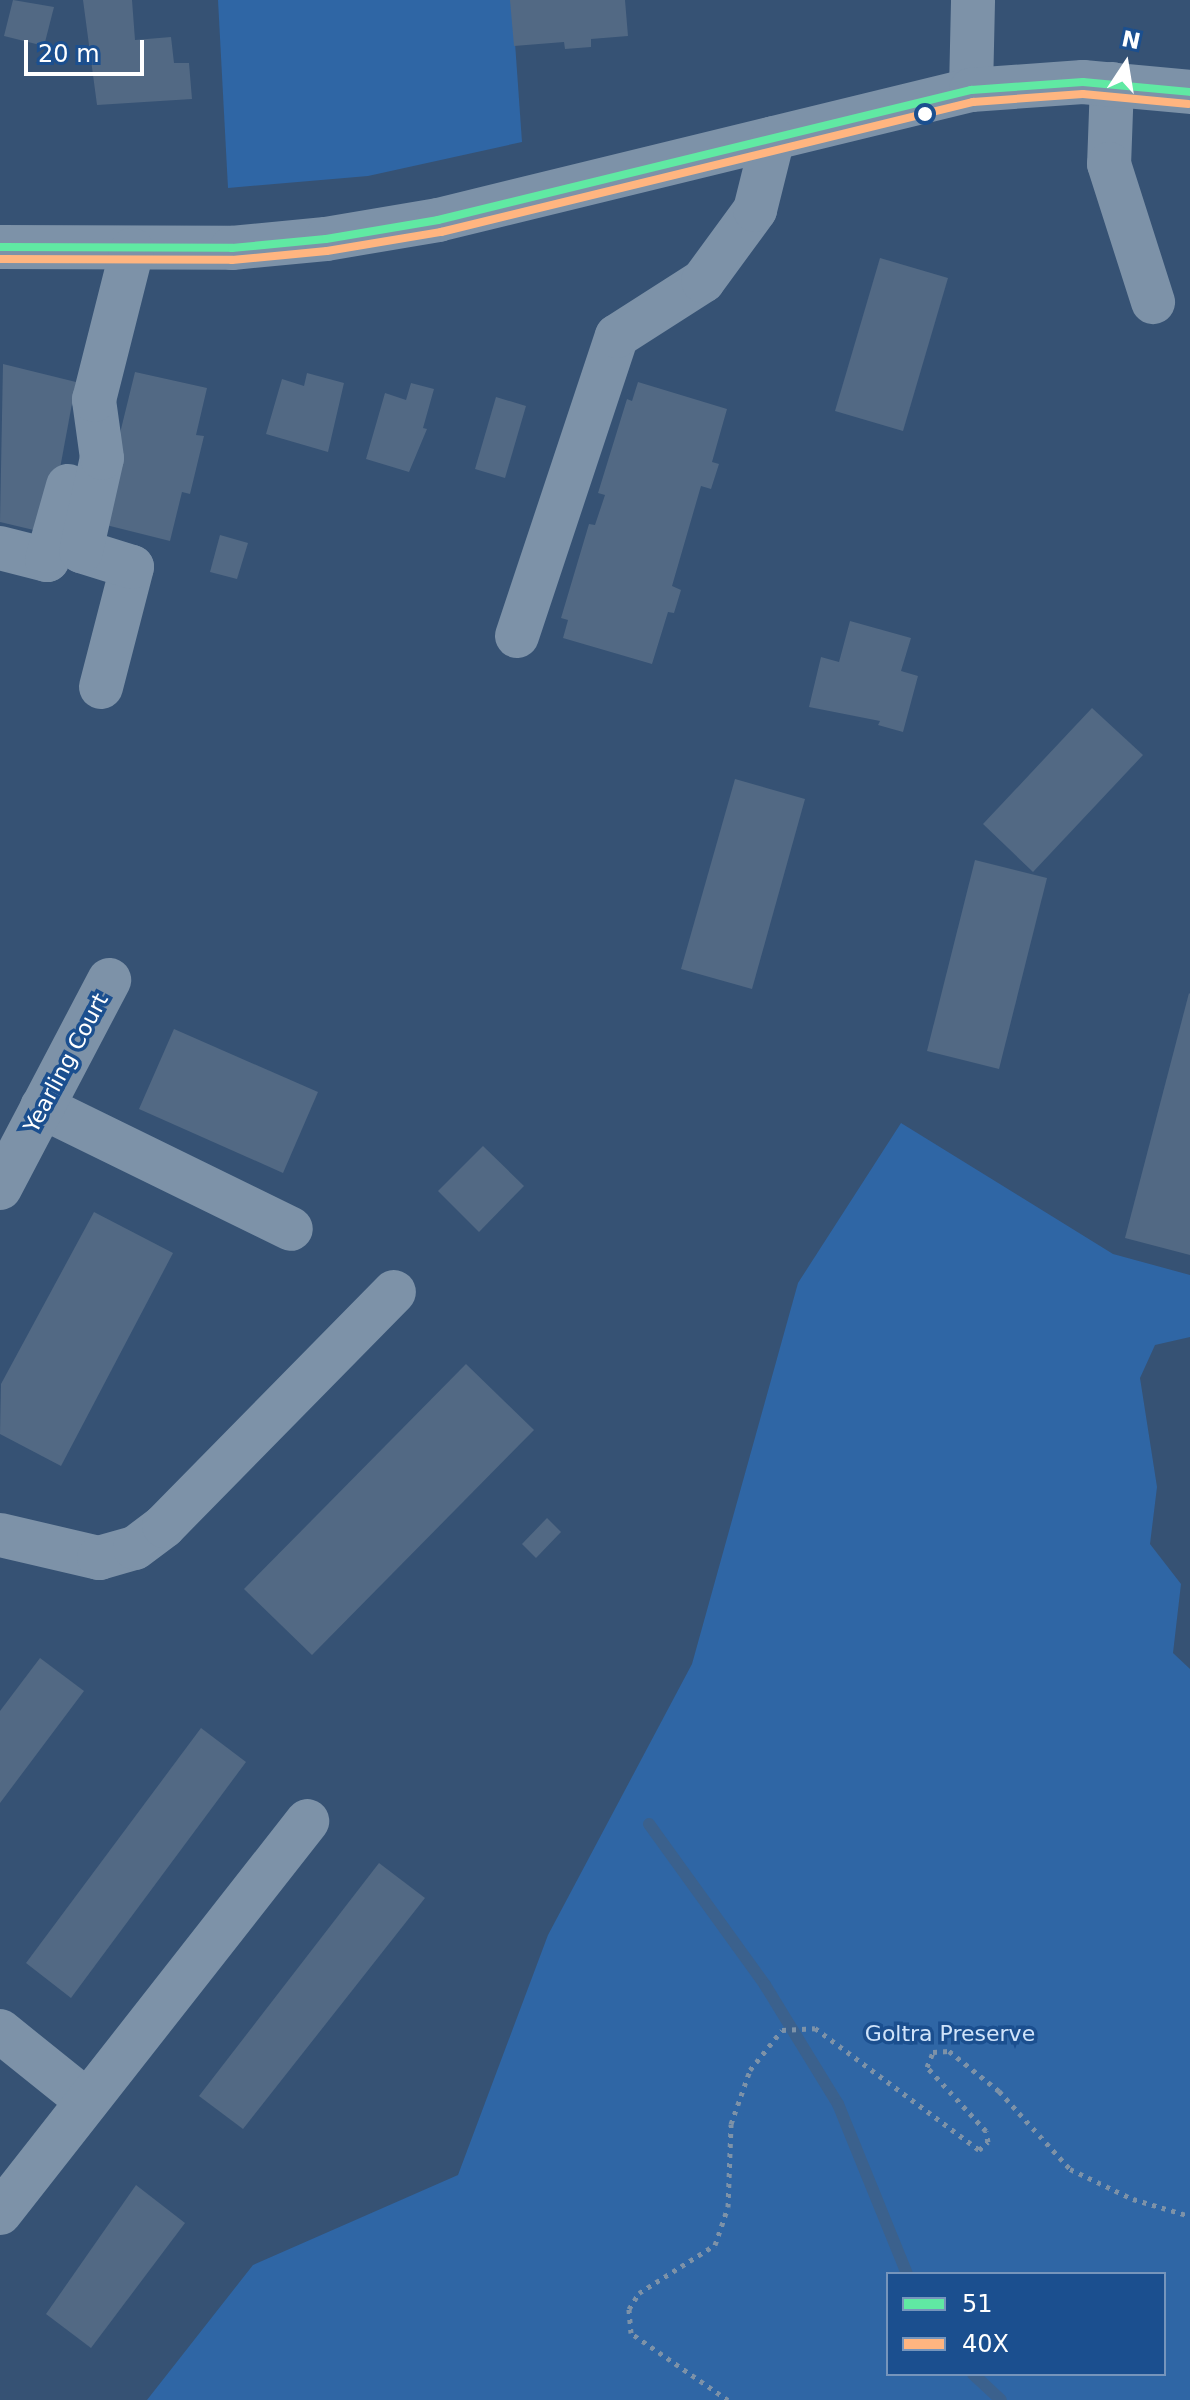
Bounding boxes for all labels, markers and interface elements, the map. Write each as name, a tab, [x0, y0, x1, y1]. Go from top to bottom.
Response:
scale bar	[28, 24, 148, 74]
north arrow	[1086, 24, 1166, 104]
text: N	[1119, 26, 1143, 54]
text: 20 m	[38, 40, 100, 68]
unlabelled marker	[917, 106, 933, 122]
street label: Yearling Court	[18, 989, 114, 1137]
park label: Goltra Preserve	[865, 2021, 1035, 2047]
legend	[886, 2272, 1166, 2376]
text: 51	[962, 2290, 993, 2318]
text: 40X	[962, 2330, 1009, 2358]

